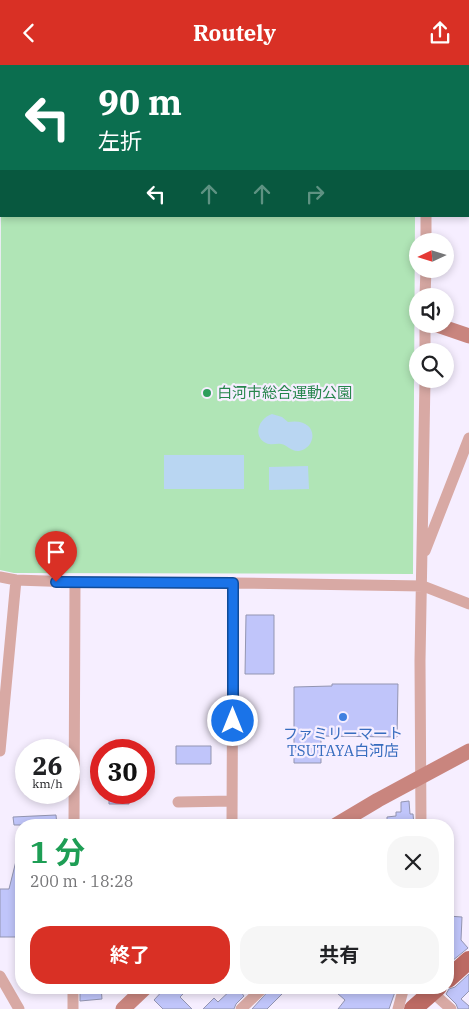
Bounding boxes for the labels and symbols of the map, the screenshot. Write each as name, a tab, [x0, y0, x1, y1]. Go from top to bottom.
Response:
north arrow	[409, 233, 454, 277]
place label: 白河市総合運動公園	[217, 383, 352, 402]
marker: 白河市総合運動公園	[201, 387, 213, 399]
pin	[35, 531, 77, 582]
position arrow	[206, 694, 258, 746]
marker: ファミリーマート TSUTAYA白河店	[337, 711, 349, 723]
place label: ファミリーマート TSUTAYA白河店	[283, 724, 403, 760]
speed limit sign: 30	[90, 739, 155, 804]

